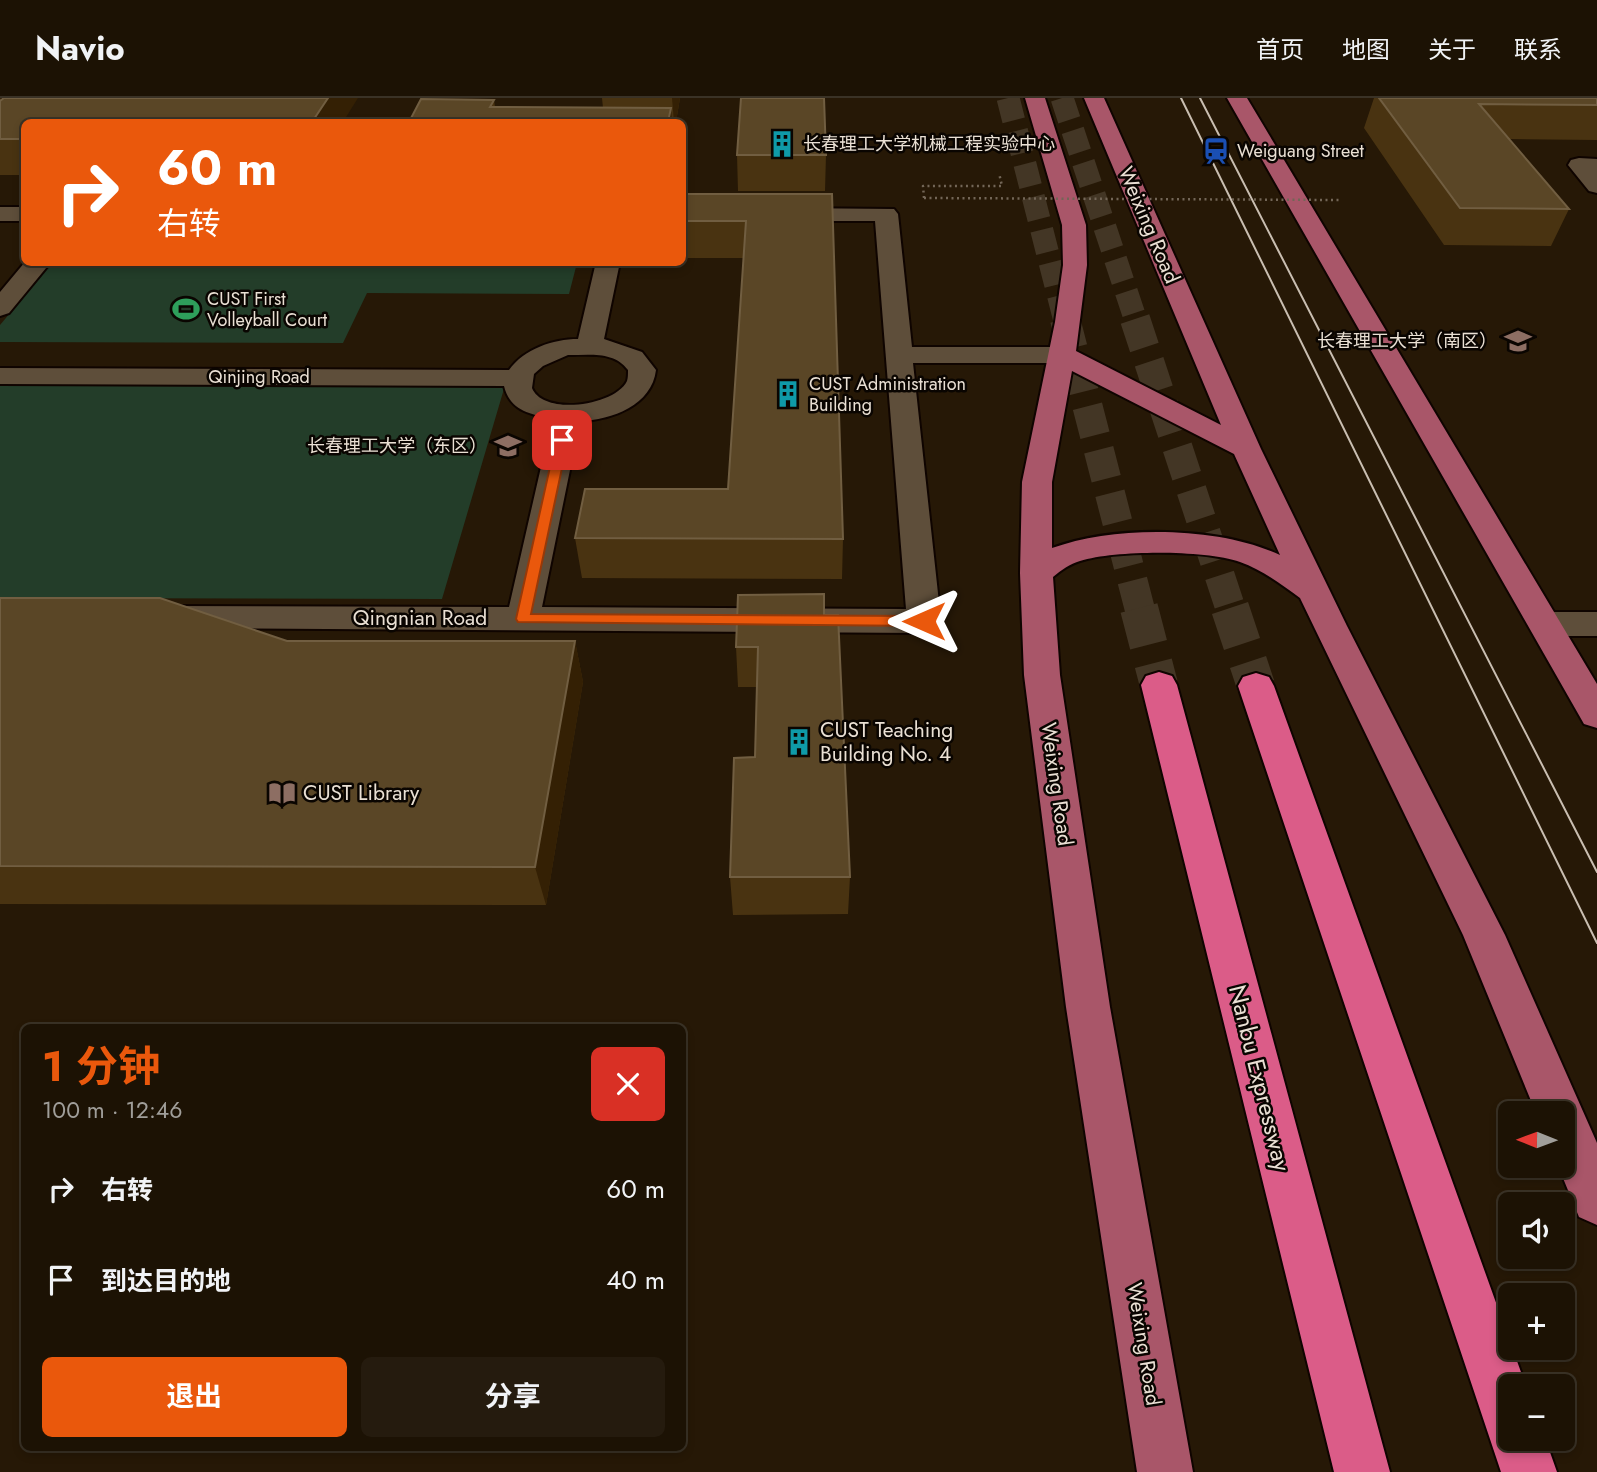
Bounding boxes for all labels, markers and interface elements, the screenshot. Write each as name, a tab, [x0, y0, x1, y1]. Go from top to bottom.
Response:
text: Navio	[35, 25, 125, 72]
text: 首页	[1256, 32, 1304, 67]
text: 地图	[1342, 32, 1390, 67]
text: 关于	[1428, 32, 1476, 67]
text: 联系	[1514, 32, 1562, 67]
building icon: 长春理工大学机械工程实验中心	[767, 129, 797, 159]
place label: 长春理工大学机械工程实验中心	[803, 131, 1055, 157]
text: 60 m	[157, 133, 277, 203]
station icon: Weiguang Street	[1201, 136, 1231, 166]
place label: Weiguang Street	[1237, 138, 1364, 164]
icon: right	[42, 147, 133, 238]
street label: Weixing Road	[1111, 162, 1187, 288]
text: 右转	[157, 201, 221, 247]
place label: CUST First Volleyball Court	[207, 286, 328, 333]
sports icon: CUST First Volleyball Court	[171, 294, 201, 324]
school or university icon: 长春理工大学（南区）	[1503, 326, 1533, 356]
place label: 长春理工大学（南区）	[1317, 328, 1497, 354]
street label: Qinjing Road	[208, 364, 310, 390]
place label: CUST Administration Building	[809, 371, 966, 418]
building icon: CUST Administration Building	[773, 379, 803, 409]
pin	[532, 410, 592, 470]
icon: arrive	[543, 421, 581, 459]
school or university icon: 长春理工大学（东区）	[493, 431, 523, 461]
place label: 长春理工大学（东区）	[307, 433, 487, 459]
position arrow	[887, 584, 961, 658]
street label: Qingnian Road	[353, 603, 487, 633]
place label: CUST Teaching Building No. 4	[820, 715, 953, 769]
street label: Weixing Road	[1033, 720, 1081, 848]
building icon: CUST Teaching Building No. 4	[784, 727, 814, 757]
library icon: CUST Library	[267, 778, 297, 808]
place label: CUST Library	[303, 778, 420, 808]
street label: Nanbu Expressway	[1220, 981, 1300, 1175]
text: 1 分钟	[42, 1036, 160, 1097]
button: close	[591, 1047, 665, 1121]
text: 100 m · 12:46	[42, 1093, 182, 1127]
north arrow	[1498, 1101, 1575, 1178]
map controls	[1498, 1101, 1575, 1451]
icon: right	[42, 1170, 80, 1208]
text: 60 m	[606, 1170, 665, 1208]
text: 右转	[101, 1171, 153, 1209]
button: sound	[1498, 1192, 1575, 1269]
icon: arrive	[42, 1261, 80, 1299]
text: 40 m	[606, 1261, 665, 1299]
text: 到达目的地	[101, 1262, 231, 1300]
street label: Weixing Road	[1119, 1280, 1169, 1408]
button: +	[1498, 1283, 1575, 1360]
button: 退出	[42, 1357, 347, 1437]
button: 分享	[361, 1357, 665, 1437]
button: −	[1498, 1374, 1575, 1451]

